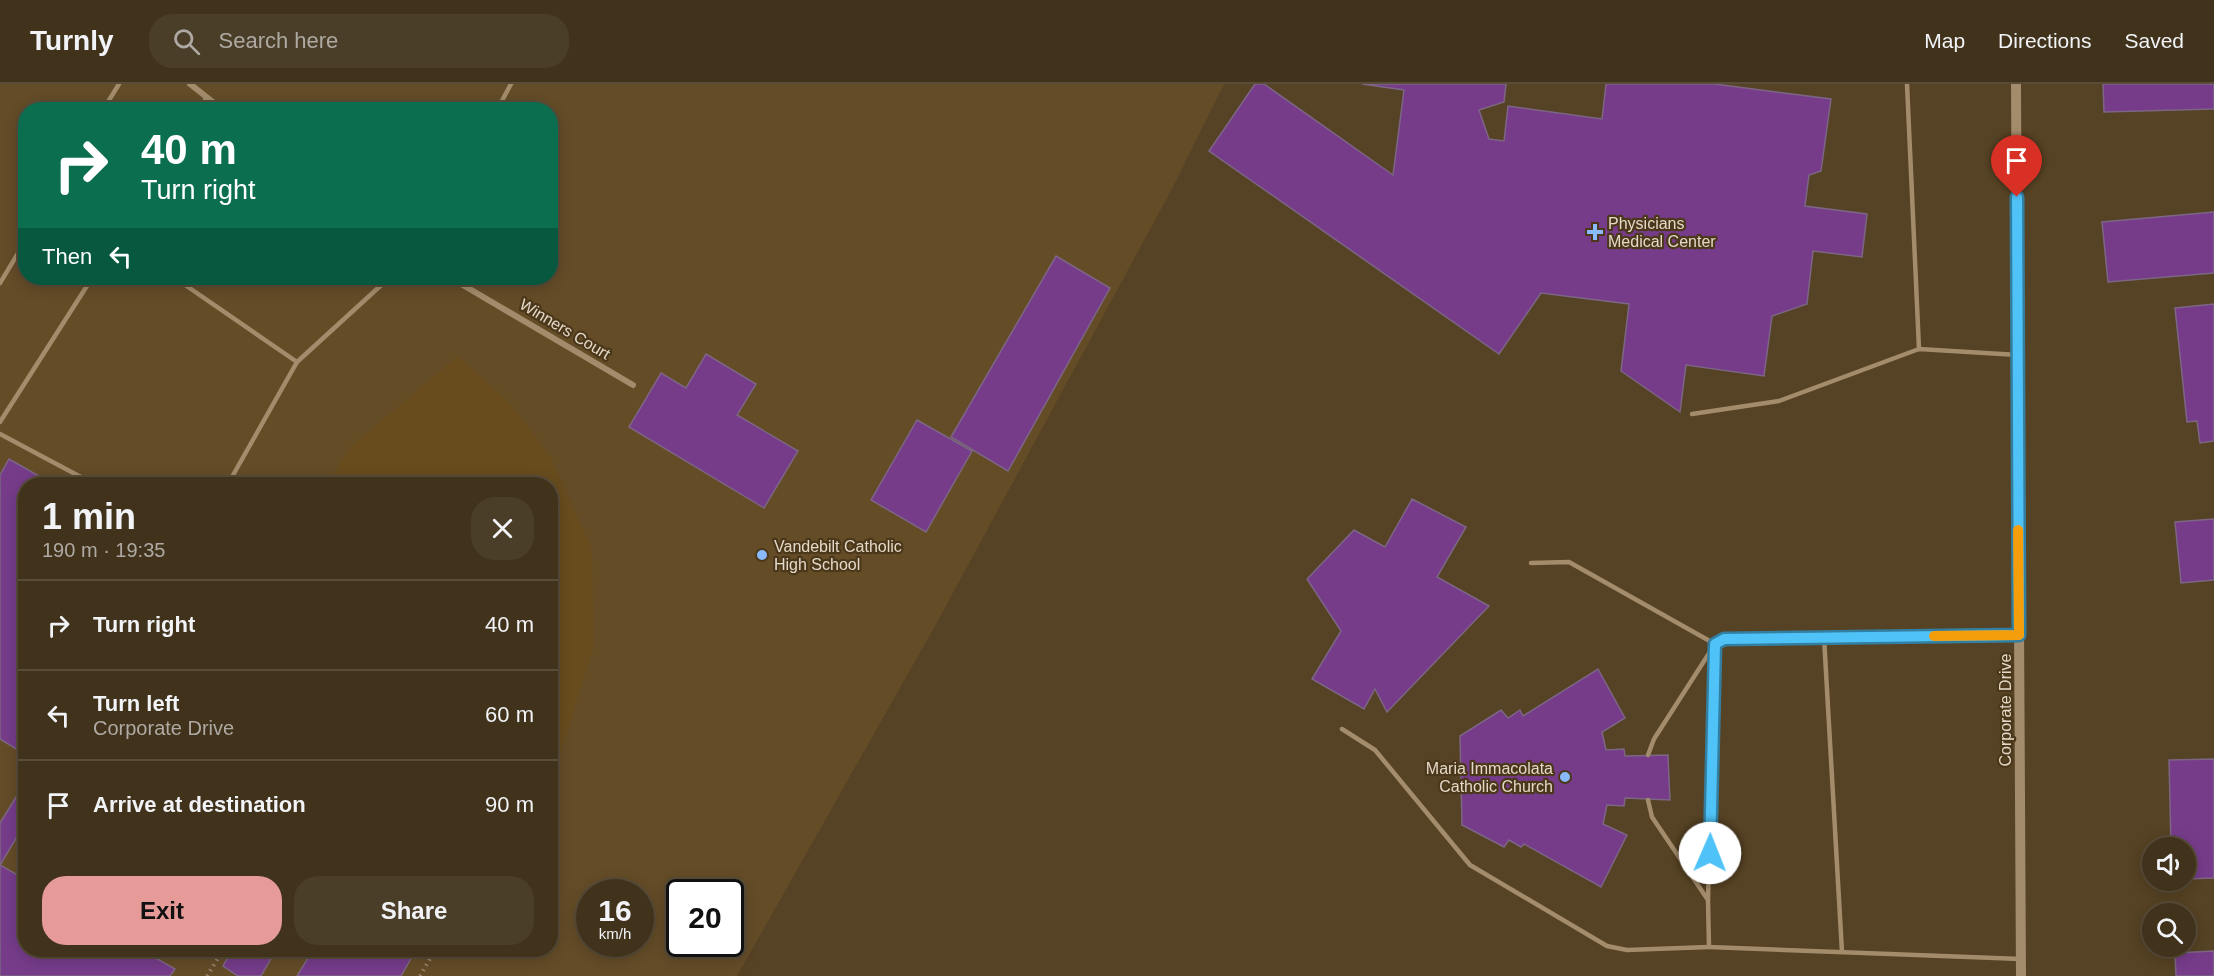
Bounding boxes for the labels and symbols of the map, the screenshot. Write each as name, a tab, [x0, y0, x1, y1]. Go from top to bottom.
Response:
pin	[1991, 135, 2042, 197]
place label: Physicians Medical Center	[1608, 215, 1716, 250]
marker: Physicians Medical Center	[1586, 223, 1604, 241]
street label: Winners Court	[517, 295, 614, 363]
place label: Vandebilt Catholic High School	[774, 538, 902, 573]
marker: Vandebilt Catholic High School	[755, 548, 769, 562]
street label: Corporate Drive	[1997, 653, 2014, 766]
place label: Maria Immacolata Catholic Church	[1426, 760, 1553, 795]
marker: Maria Immacolata Catholic Church	[1558, 770, 1572, 784]
position arrow	[1678, 821, 1742, 885]
speed limit sign: 20	[666, 879, 744, 957]

